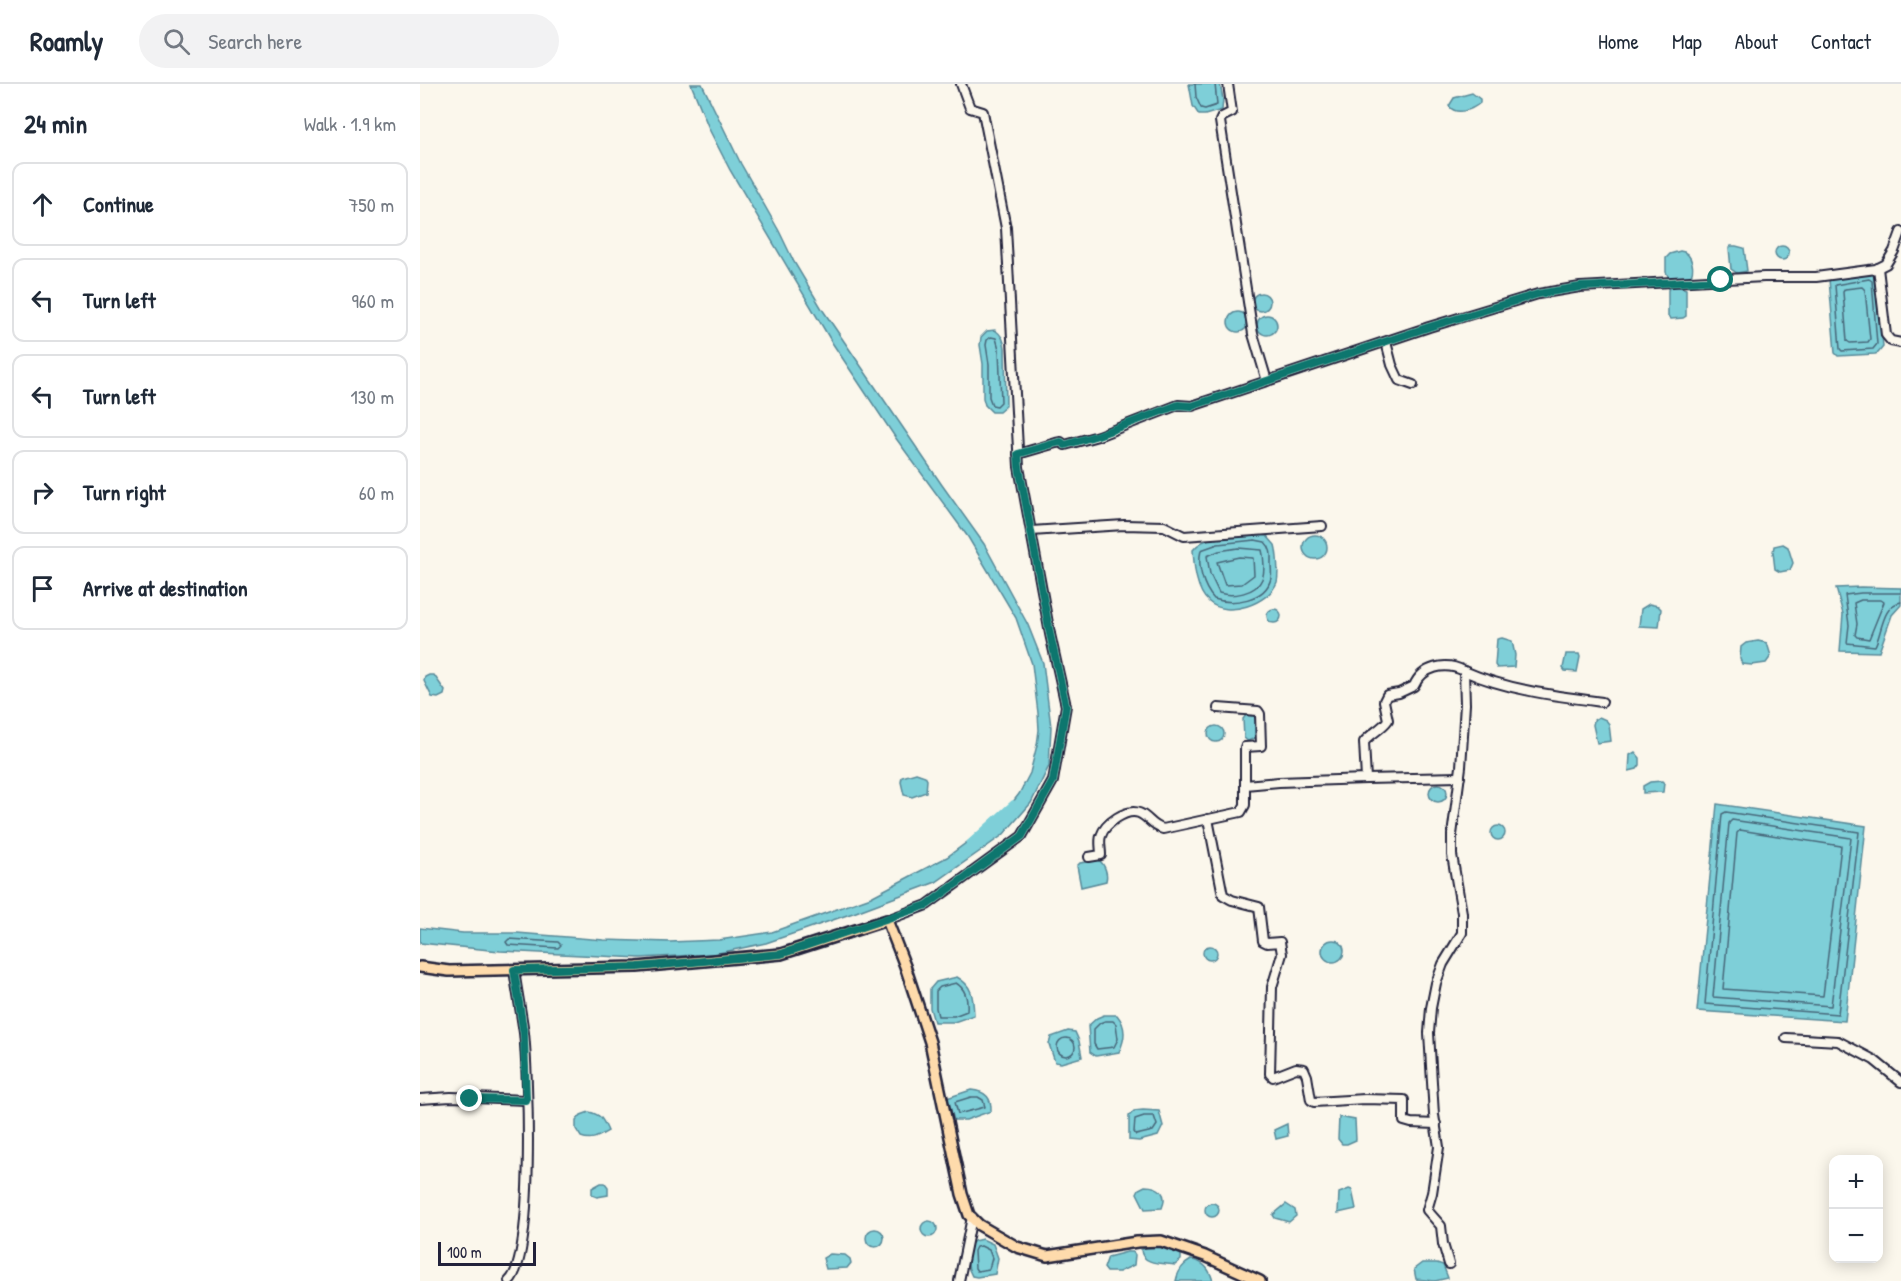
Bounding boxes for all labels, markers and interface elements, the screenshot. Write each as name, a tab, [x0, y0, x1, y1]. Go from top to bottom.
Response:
search box	[139, 14, 559, 68]
text: Roamly	[30, 22, 103, 60]
icon: search	[160, 25, 193, 58]
text: Search here	[208, 26, 302, 56]
text: Home	[1598, 27, 1639, 56]
text: Map	[1672, 27, 1702, 56]
text: About	[1735, 27, 1778, 56]
text: Contact	[1811, 27, 1871, 56]
text: 24 min	[24, 106, 87, 141]
text: Walk · 1.9 km	[304, 110, 396, 137]
icon: ahead	[26, 188, 59, 221]
text: Continue	[83, 189, 154, 219]
text: 750 m	[348, 191, 394, 218]
route start	[1707, 266, 1733, 292]
icon: left	[26, 284, 59, 317]
text: Turn left	[83, 285, 156, 315]
text: 960 m	[352, 287, 394, 314]
icon: left	[26, 380, 59, 413]
text: Turn left	[83, 381, 156, 411]
text: 130 m	[351, 383, 394, 410]
icon: right	[26, 476, 59, 509]
text: Turn right	[83, 477, 166, 507]
text: 60 m	[359, 479, 394, 506]
icon: arrive	[26, 572, 59, 605]
text: Arrive at destination	[83, 573, 248, 603]
route end	[456, 1085, 482, 1111]
map controls	[1829, 1155, 1883, 1263]
button: +	[1829, 1155, 1883, 1209]
button: −	[1829, 1209, 1883, 1263]
scale bar	[438, 1239, 536, 1266]
text: 100 m	[447, 1241, 482, 1263]

